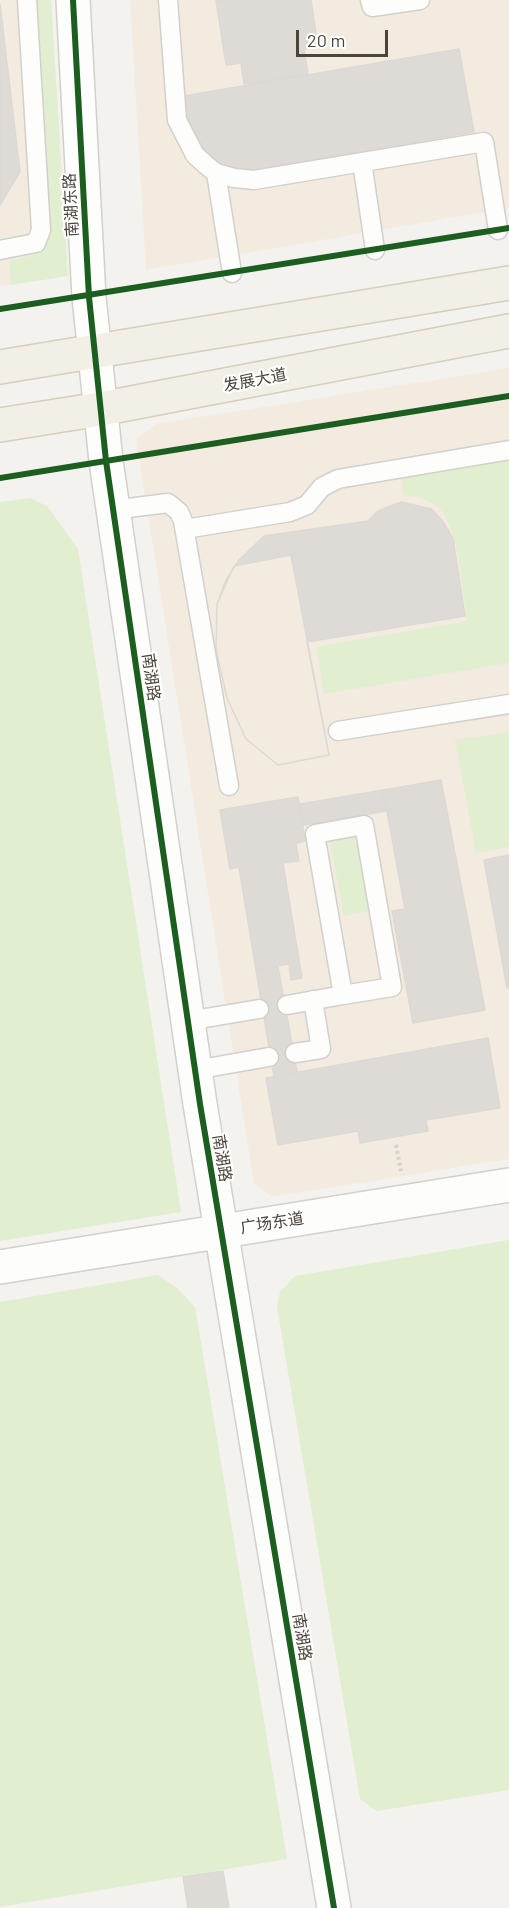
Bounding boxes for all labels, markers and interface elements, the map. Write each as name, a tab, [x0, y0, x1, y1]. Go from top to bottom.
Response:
scale bar	[299, 18, 390, 56]
text: 20 m	[307, 29, 345, 51]
street label: 南湖东路	[60, 173, 82, 237]
street label: 发展大道	[222, 364, 288, 396]
street label: 南湖路	[138, 652, 164, 702]
street label: 南湖路	[209, 1133, 235, 1183]
street label: 广场东道	[239, 1209, 305, 1237]
street label: 南湖路	[289, 1612, 315, 1662]

